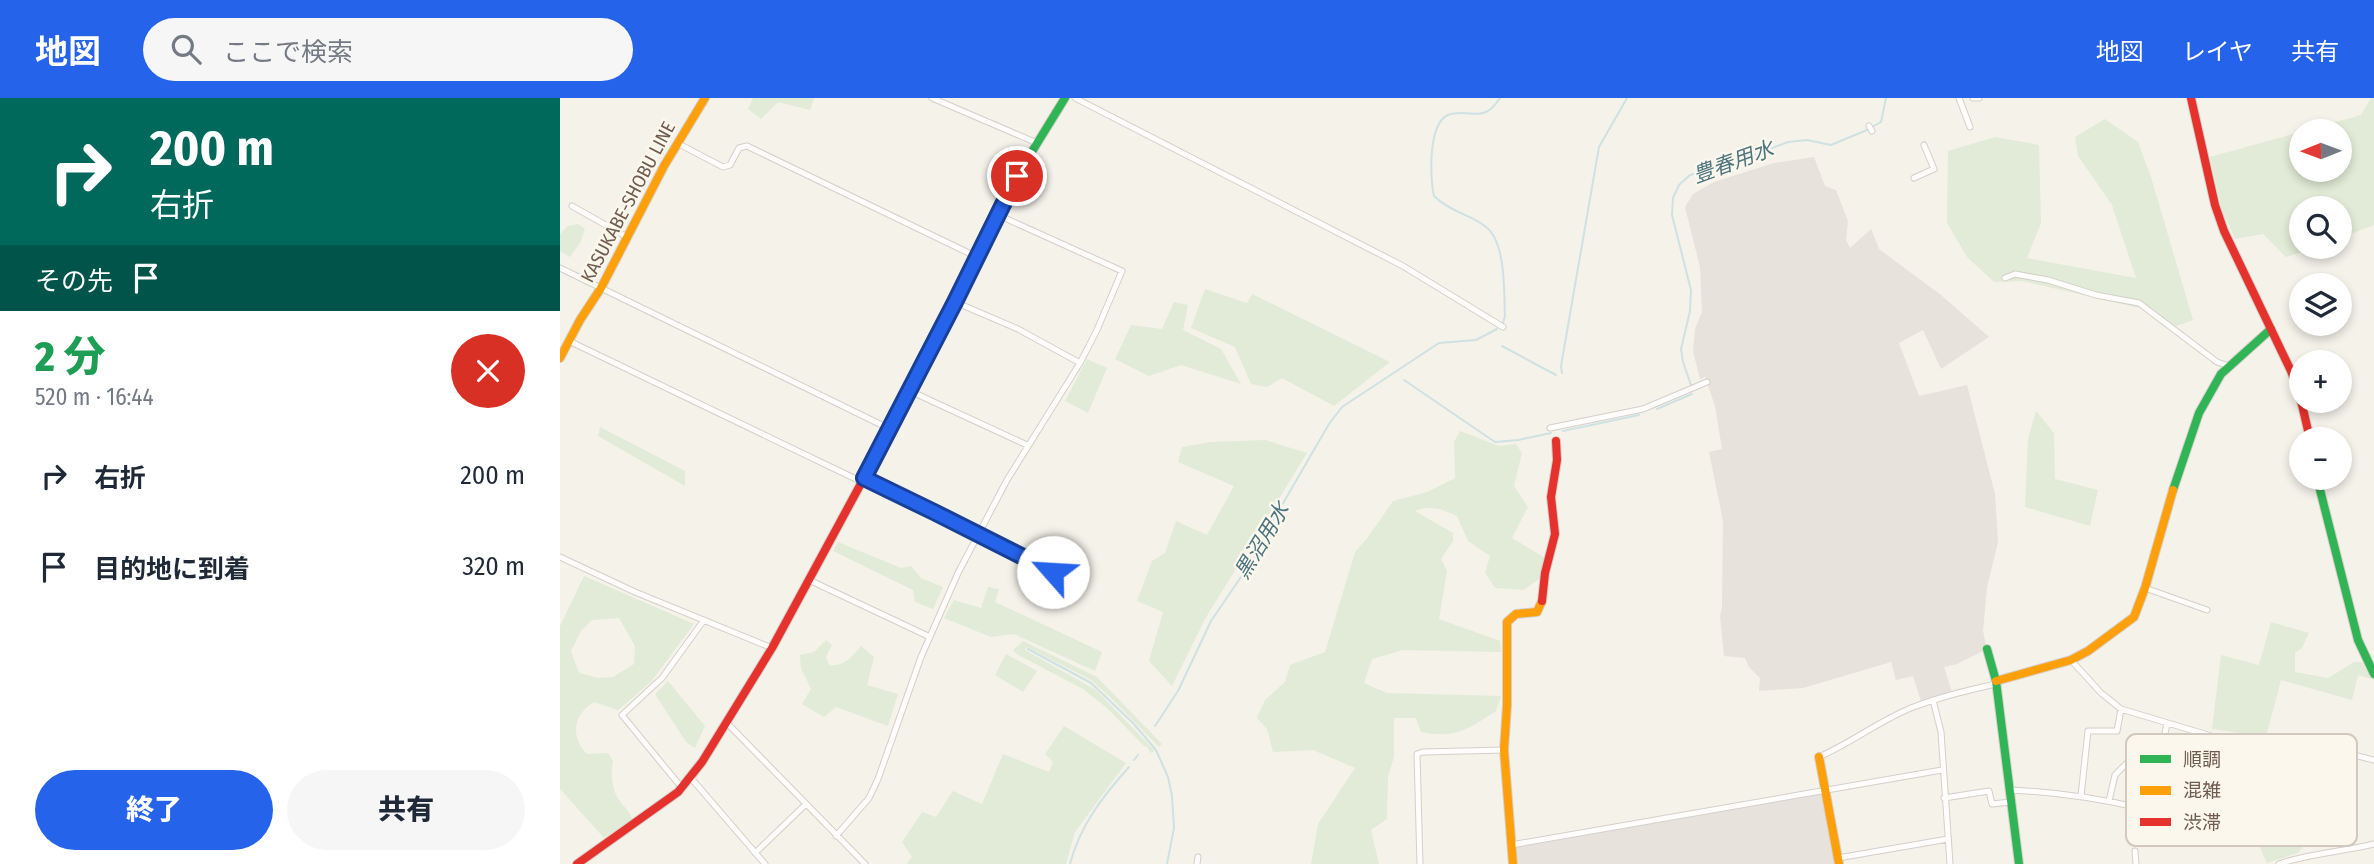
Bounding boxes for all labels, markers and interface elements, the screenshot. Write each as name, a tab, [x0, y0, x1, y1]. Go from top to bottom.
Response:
search box	[143, 18, 633, 81]
icon: search	[167, 30, 205, 68]
text: 地図	[35, 32, 101, 72]
text: ここで検索	[223, 37, 353, 68]
text: 地図	[2096, 38, 2144, 66]
text: レイヤ	[2182, 38, 2253, 66]
text: 共有	[2291, 38, 2339, 66]
street label: KASUKABE-SHOBU LINE	[576, 118, 680, 286]
text: 200 m	[150, 119, 274, 178]
north arrow	[2289, 119, 2352, 182]
map controls	[2289, 119, 2352, 490]
icon: right	[35, 126, 126, 217]
water label: 豊春用水	[1689, 135, 1779, 189]
pin	[987, 146, 1047, 206]
icon: arrive	[998, 157, 1036, 195]
text: 右折	[150, 186, 214, 224]
button: search	[2289, 196, 2352, 259]
icon: arrive	[127, 259, 165, 297]
text: その先	[35, 266, 113, 297]
button: layers	[2289, 273, 2352, 336]
text: 2 分	[35, 332, 105, 382]
button: close	[451, 334, 525, 408]
button: +	[2289, 350, 2352, 413]
text: 520 m · 16:44	[35, 383, 154, 411]
button: −	[2289, 427, 2352, 490]
icon: right	[35, 457, 73, 495]
text: 200 m	[460, 460, 525, 491]
text: 右折	[94, 463, 146, 494]
water label: 黒沼用水	[1229, 497, 1296, 584]
position arrow	[1016, 535, 1090, 609]
icon: arrive	[35, 548, 73, 586]
text: 320 m	[462, 551, 525, 582]
text: 目的地に到着	[94, 554, 250, 585]
legend	[2126, 734, 2357, 846]
text: 順調	[2183, 748, 2221, 771]
button: 終了	[35, 770, 273, 850]
button: 共有	[287, 770, 525, 850]
text: 混雑	[2183, 779, 2221, 802]
text: 渋滞	[2183, 811, 2221, 834]

